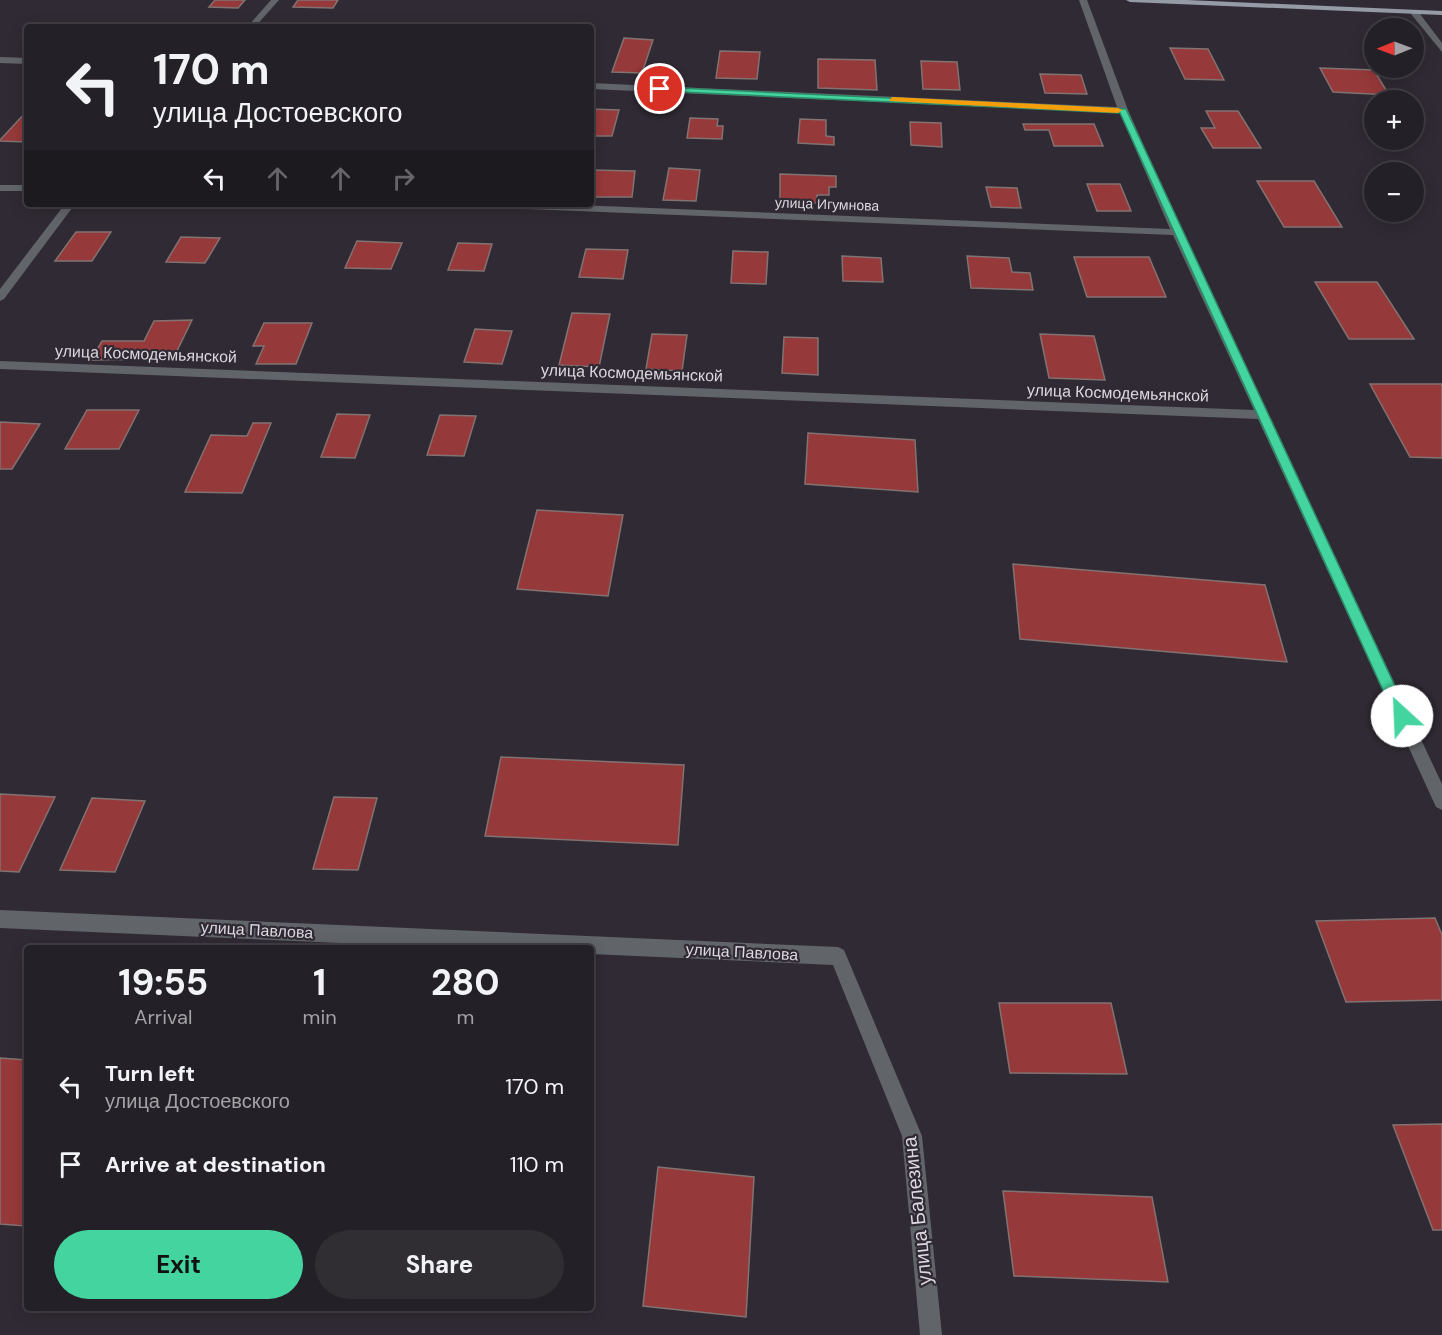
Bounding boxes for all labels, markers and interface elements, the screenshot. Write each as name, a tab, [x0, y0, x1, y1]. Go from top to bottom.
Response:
north arrow	[1364, 18, 1424, 78]
map controls	[1364, 18, 1424, 222]
text: 170 m	[153, 42, 270, 97]
icon: left	[54, 48, 132, 126]
pin	[634, 63, 685, 114]
icon: arrive	[643, 72, 676, 105]
button: +	[1364, 90, 1424, 150]
text: улица Достоевского	[153, 95, 403, 130]
icon: left	[198, 162, 231, 195]
icon: ahead	[261, 162, 294, 195]
icon: ahead	[324, 162, 357, 195]
icon: right	[387, 162, 420, 195]
button: −	[1364, 162, 1424, 222]
street label: улица Игумнова	[774, 193, 880, 215]
street label: улица Космодемьянской	[55, 340, 237, 368]
street label: улица Космодемьянской	[541, 359, 723, 387]
street label: улица Космодемьянской	[1027, 379, 1209, 407]
position arrow	[1370, 684, 1434, 748]
street label: улица Павлова	[200, 917, 314, 943]
street label: улица Павлова	[685, 939, 799, 965]
text: 19:55	[118, 959, 208, 1006]
text: 1	[313, 959, 326, 1006]
text: 280	[431, 959, 500, 1006]
text: Arrival	[134, 1004, 192, 1030]
text: min	[303, 1004, 337, 1030]
text: m	[456, 1004, 474, 1030]
text: Turn left	[105, 1059, 195, 1088]
icon: left	[54, 1070, 87, 1103]
text: 170 m	[505, 1072, 564, 1101]
text: улица Достоевского	[105, 1088, 290, 1114]
street label: улица Балезина	[896, 1134, 938, 1287]
icon: arrive	[54, 1148, 87, 1181]
text: Arrive at destination	[105, 1150, 326, 1179]
text: 110 m	[510, 1150, 564, 1179]
button: Exit	[54, 1230, 303, 1299]
button: Share	[315, 1230, 564, 1299]

